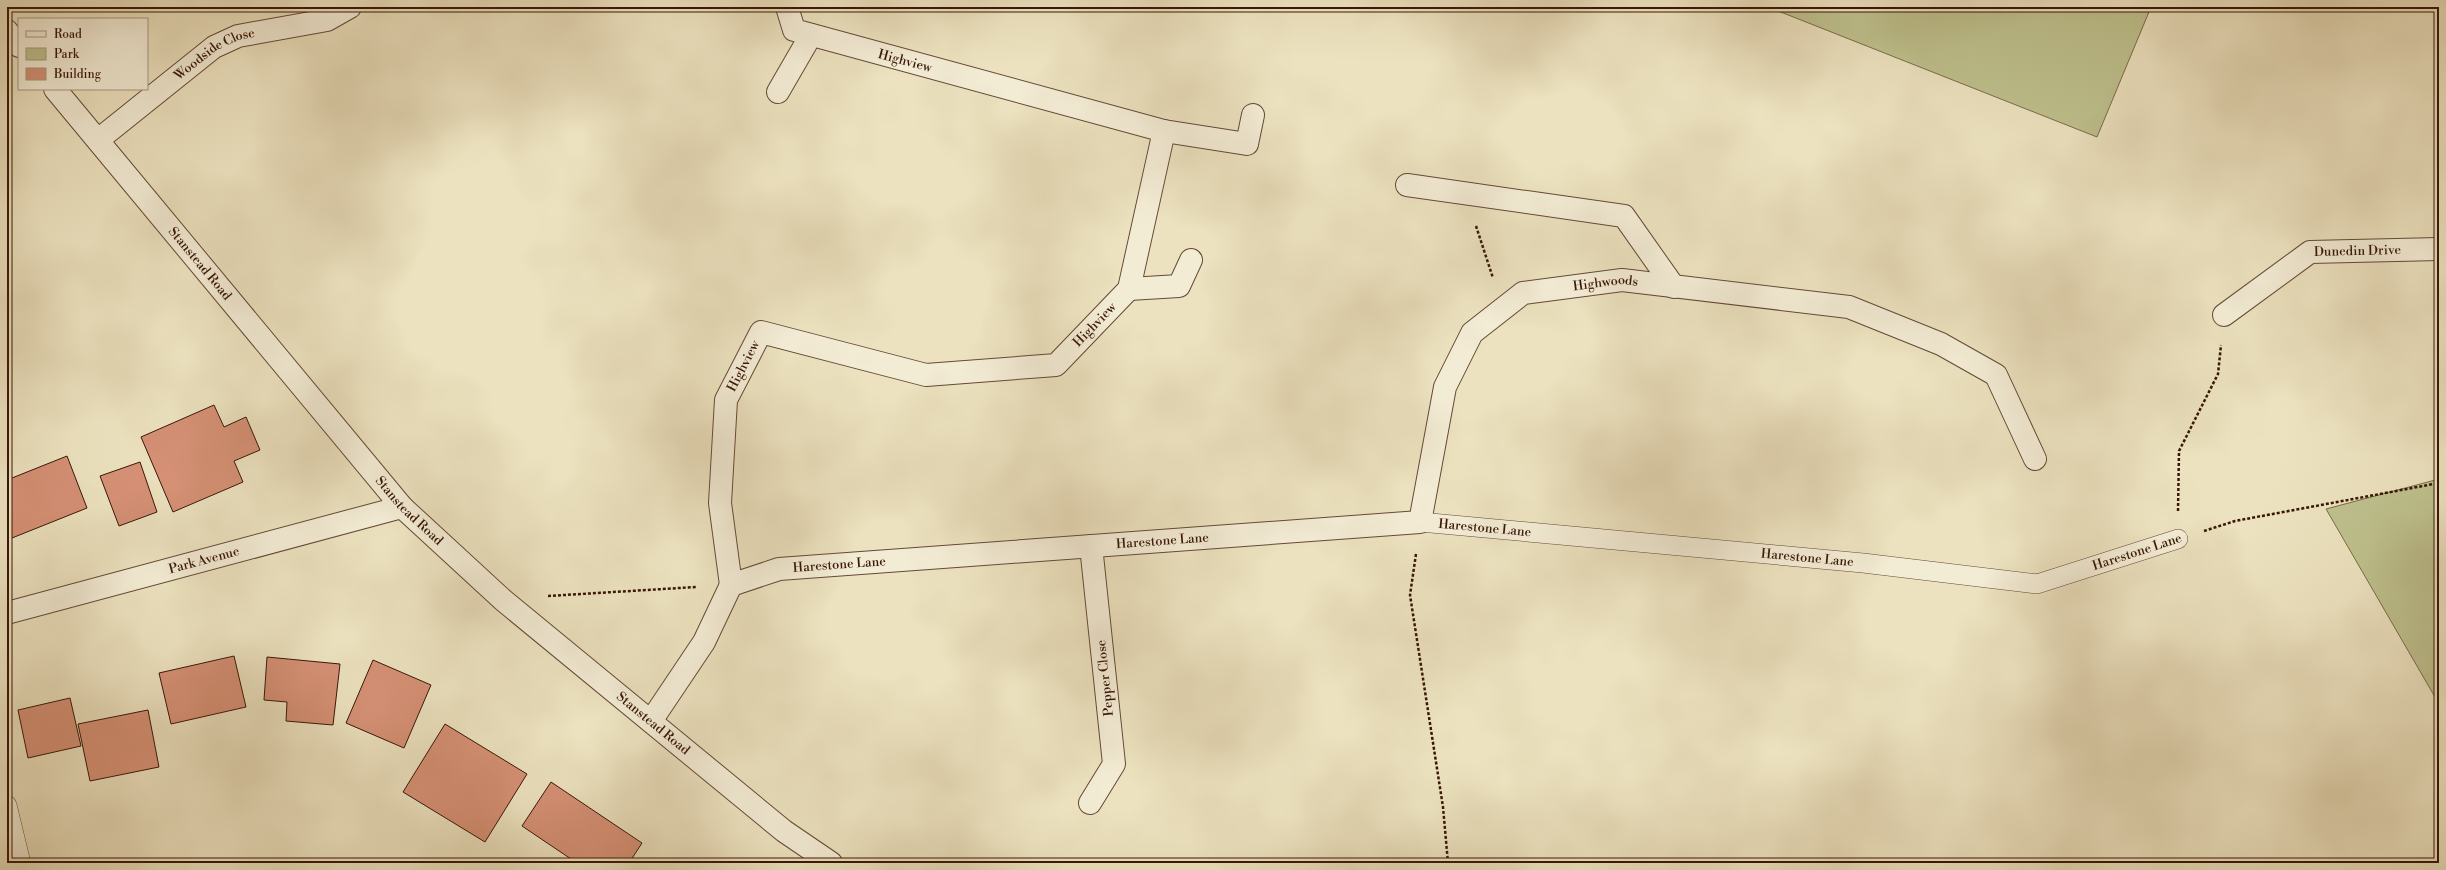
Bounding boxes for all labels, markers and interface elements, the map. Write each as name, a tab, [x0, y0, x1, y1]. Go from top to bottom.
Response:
legend	[18, 18, 148, 90]
street label: Woodside Close	[170, 25, 256, 84]
text: Road	[54, 27, 82, 42]
street label: Highview	[876, 46, 935, 76]
text: Park	[54, 47, 80, 62]
text: Building	[53, 67, 102, 82]
street label: Stanstead Road	[165, 224, 235, 304]
street label: Dunedin Drive	[2314, 242, 2402, 260]
street label: Highwoods	[1572, 272, 1639, 294]
street label: Highview	[1070, 299, 1120, 350]
street label: Highview	[724, 337, 764, 394]
street label: Stanstead Road	[372, 473, 447, 549]
street label: Harestone Lane	[1438, 516, 1532, 540]
street label: Harestone Lane	[1115, 529, 1210, 552]
street label: Harestone Lane	[2090, 530, 2184, 574]
street label: Park Avenue	[167, 543, 242, 577]
street label: Harestone Lane	[1760, 546, 1855, 570]
street label: Harestone Lane	[792, 553, 887, 576]
street label: Pepper Close	[1093, 639, 1117, 717]
street label: Stanstead Road	[613, 689, 694, 759]

